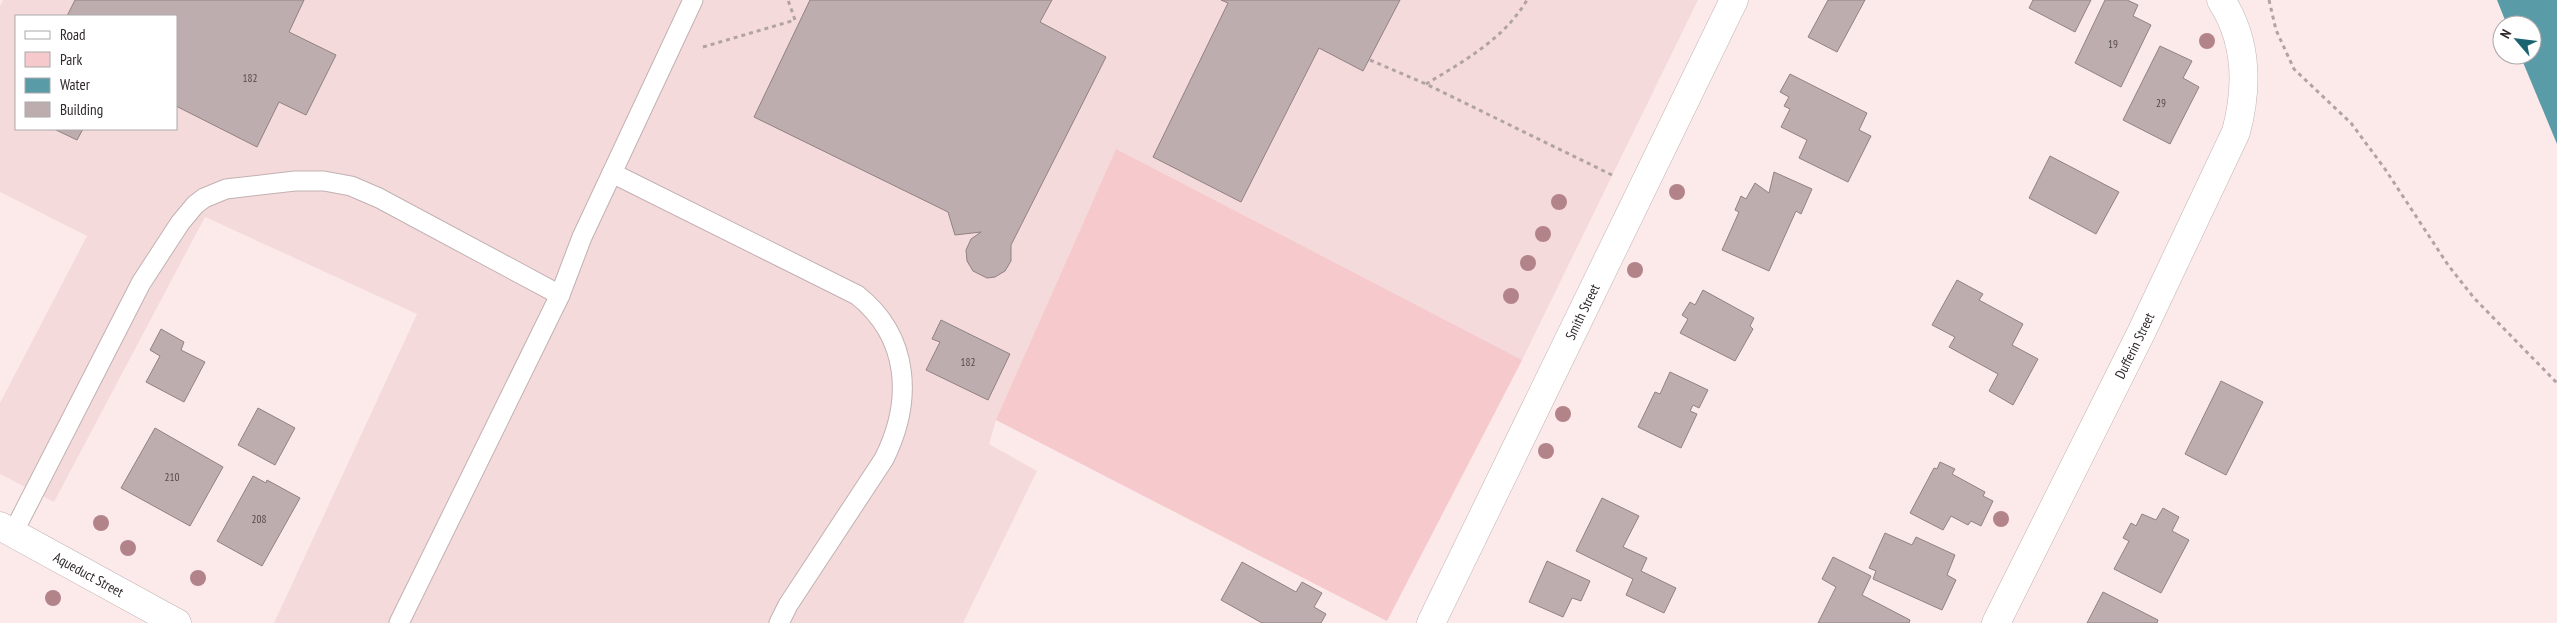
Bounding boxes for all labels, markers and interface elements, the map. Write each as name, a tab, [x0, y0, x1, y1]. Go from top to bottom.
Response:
legend	[15, 15, 178, 130]
north arrow	[2492, 15, 2542, 65]
text: Road	[60, 25, 86, 44]
text: N	[2496, 26, 2515, 41]
house number: 19	[2108, 37, 2118, 51]
text: Park	[60, 50, 82, 69]
house number: 182	[243, 71, 257, 85]
text: Water	[60, 75, 91, 94]
house number: 29	[2156, 96, 2166, 110]
text: Building	[60, 100, 103, 119]
street label: Smith Street	[1561, 281, 1604, 343]
street label: Dufferin Street	[2111, 310, 2158, 382]
house number: 182	[961, 355, 975, 369]
house number: 210	[165, 470, 179, 484]
house number: 208	[252, 512, 266, 526]
street label: Aqueduct Street	[50, 548, 127, 601]

